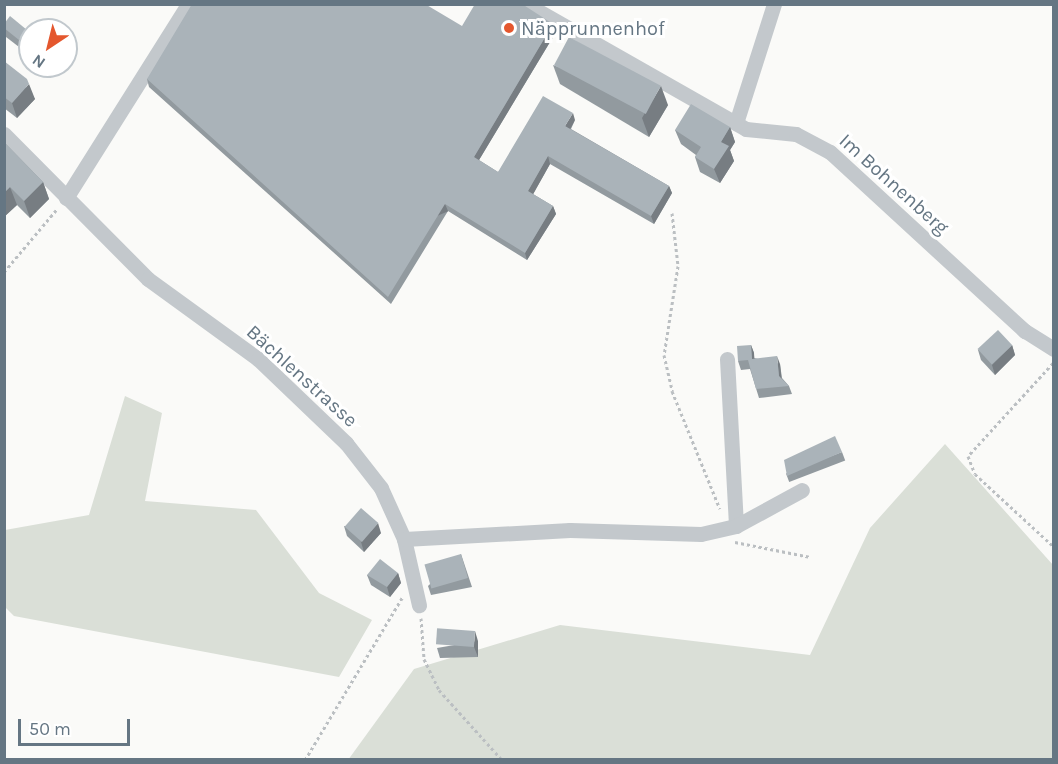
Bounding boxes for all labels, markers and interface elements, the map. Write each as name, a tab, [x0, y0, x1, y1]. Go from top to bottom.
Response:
place label: Näpprunnenhof	[521, 16, 665, 40]
north arrow	[18, 18, 78, 78]
marker: Näpprunnenhof	[502, 21, 516, 35]
text: N	[28, 50, 49, 73]
street label: Im Bohnenberg	[834, 129, 954, 239]
street label: Bächlenstrasse	[241, 320, 363, 432]
scale bar	[21, 707, 134, 745]
text: 50 m	[29, 718, 71, 740]

